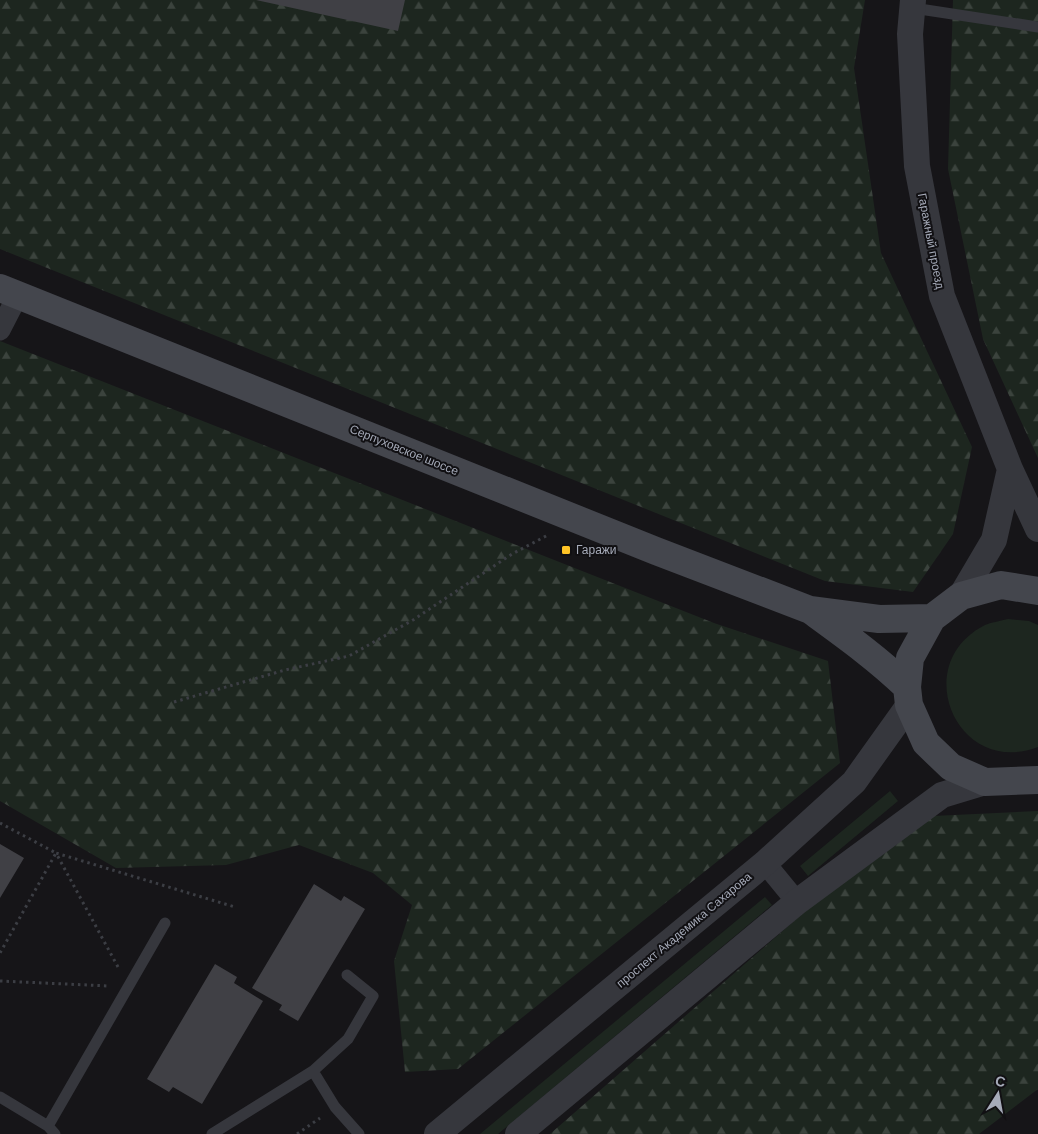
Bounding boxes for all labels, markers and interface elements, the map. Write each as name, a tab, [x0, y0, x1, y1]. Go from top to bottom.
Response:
street label: Гаражный проезд	[914, 192, 948, 290]
street label: Серпуховское шоссе	[347, 421, 461, 479]
place label: Гаражи	[576, 542, 617, 558]
marker: Гаражи	[560, 544, 572, 556]
street label: проспект Академика Сахарова	[613, 869, 755, 991]
north arrow	[973, 1069, 1023, 1119]
text: С	[994, 1071, 1007, 1091]

